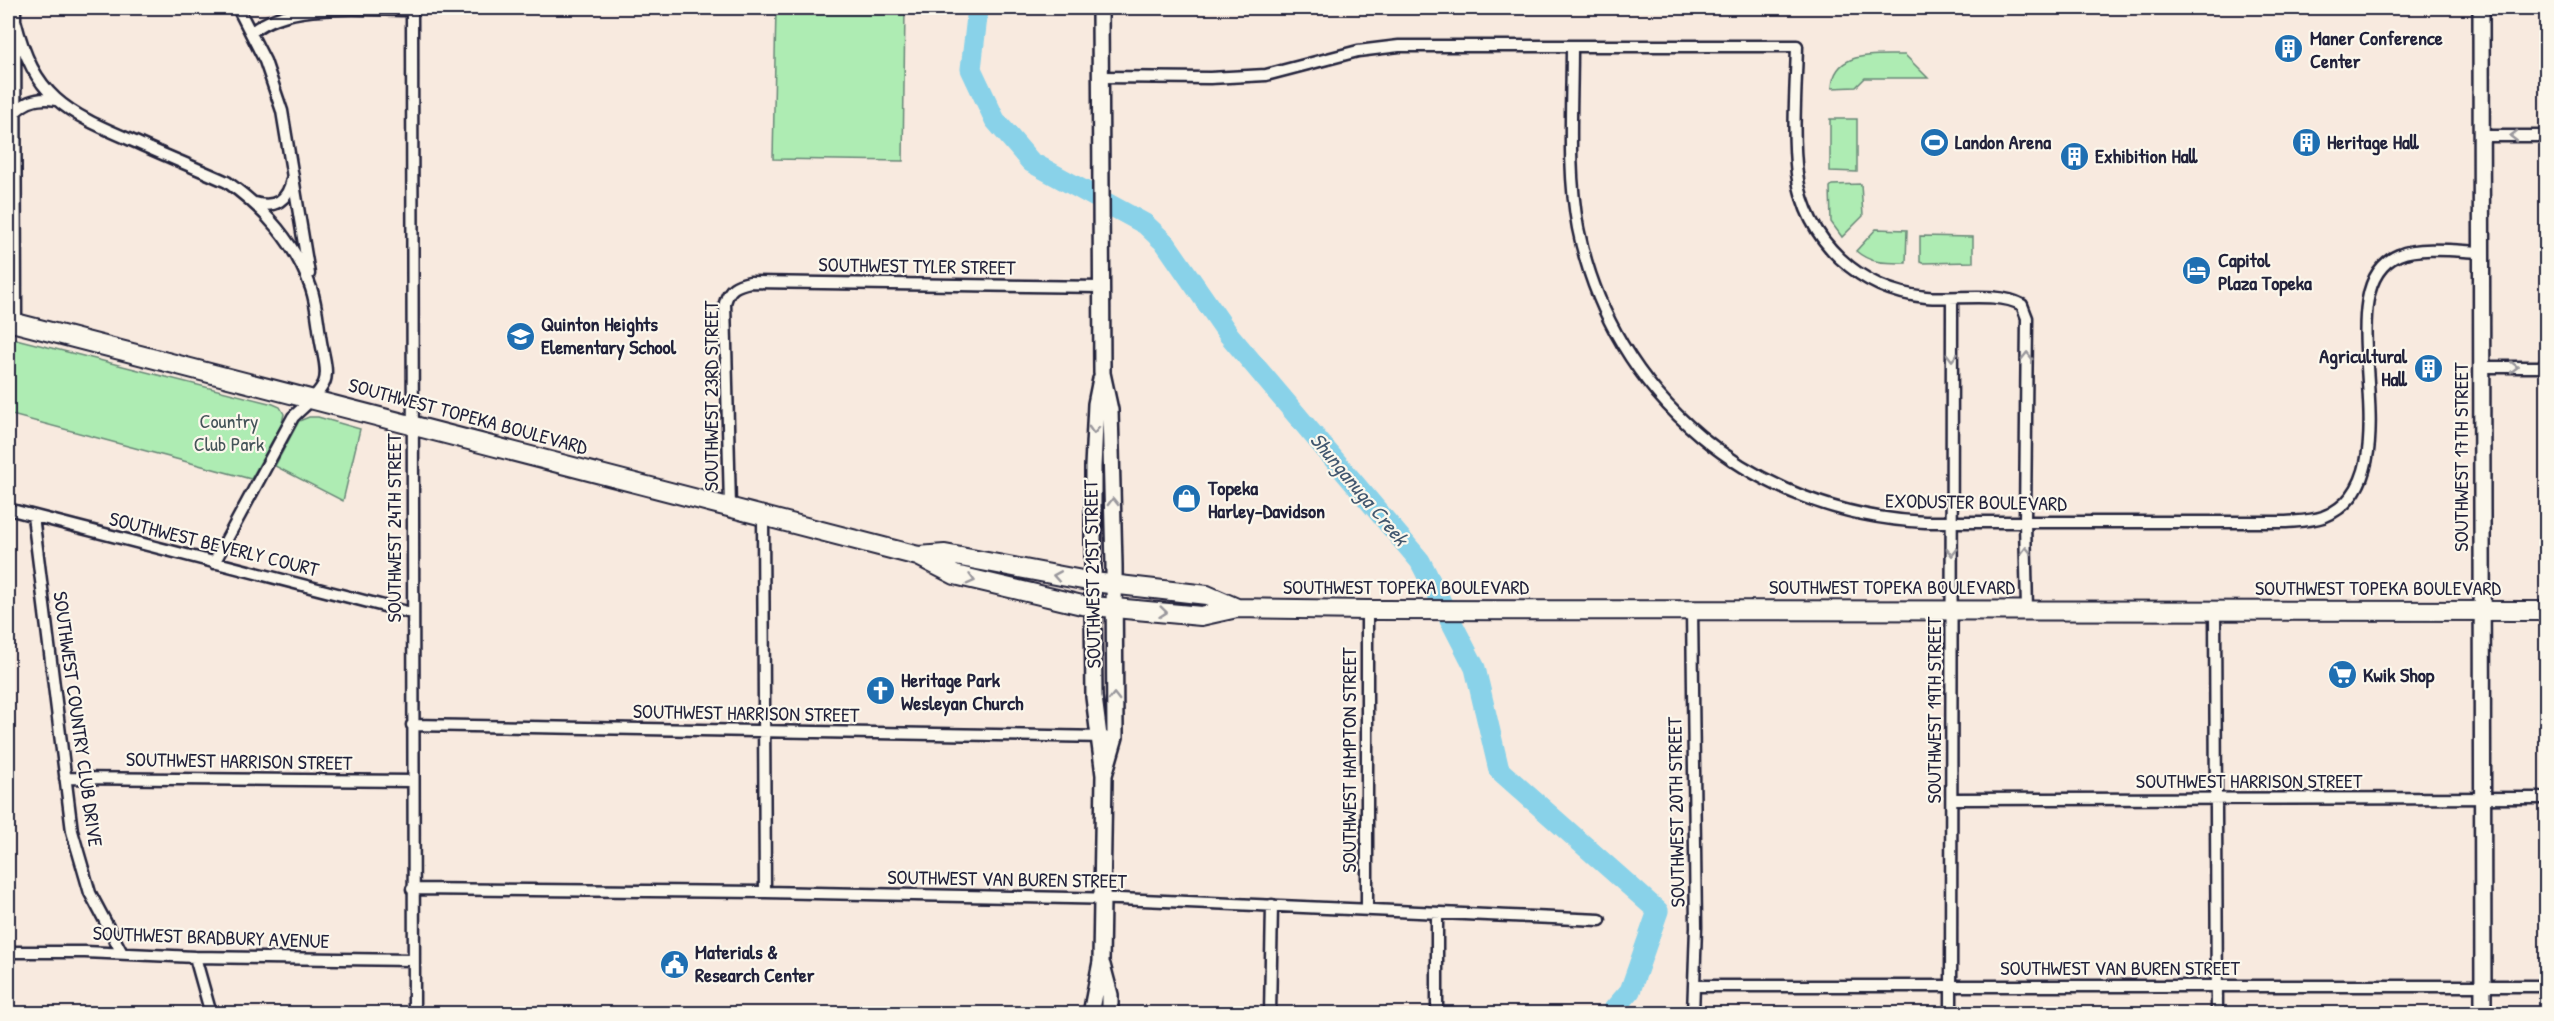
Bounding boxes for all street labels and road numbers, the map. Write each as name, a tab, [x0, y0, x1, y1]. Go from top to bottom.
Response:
street label: SOUTHWEST TYLER STREET	[818, 250, 1016, 281]
street label: SOUTHWEST 23RD STREET	[697, 300, 724, 491]
street label: SOUTHWEST 17TH STREET	[2447, 362, 2474, 552]
street label: SOUTHWEST TOPEKA BOULEVARD	[346, 371, 591, 461]
street label: SOUTHWEST 24TH STREET	[380, 433, 407, 623]
street label: SOUTHWEST 21ST STREET	[1076, 479, 1107, 669]
street label: EXODUSTER BOULEVARD	[1885, 486, 2068, 517]
street label: SOUTHWEST BEVERLY COURT	[107, 504, 322, 583]
street label: SOUTHWEST TOPEKA BOULEVARD	[1283, 573, 1530, 600]
street label: SOUTHWEST TOPEKA BOULEVARD	[1769, 573, 2016, 600]
street label: SOUTHWEST TOPEKA BOULEVARD	[2255, 574, 2502, 601]
street label: SOUTHWEST COUNTRY CLUB DRIVE	[47, 590, 110, 848]
street label: SOUTHWEST 19TH STREET	[1920, 616, 1947, 803]
street label: SOUTHWEST HAMPTON STREET	[1335, 647, 1362, 873]
street label: SOUTHWEST HARRISON STREET	[633, 697, 860, 728]
street label: SOUTHWEST 20TH STREET	[1660, 716, 1691, 908]
street label: SOUTHWEST HARRISON STREET	[126, 745, 353, 776]
street label: SOUTHWEST HARRISON STREET	[2136, 767, 2363, 794]
street label: SOUTHWEST VAN BUREN STREET	[887, 863, 1128, 894]
street label: SOUTHWEST BRADBURY AVENUE	[92, 919, 330, 954]
street label: SOUTHWEST VAN BUREN STREET	[2000, 954, 2240, 981]

